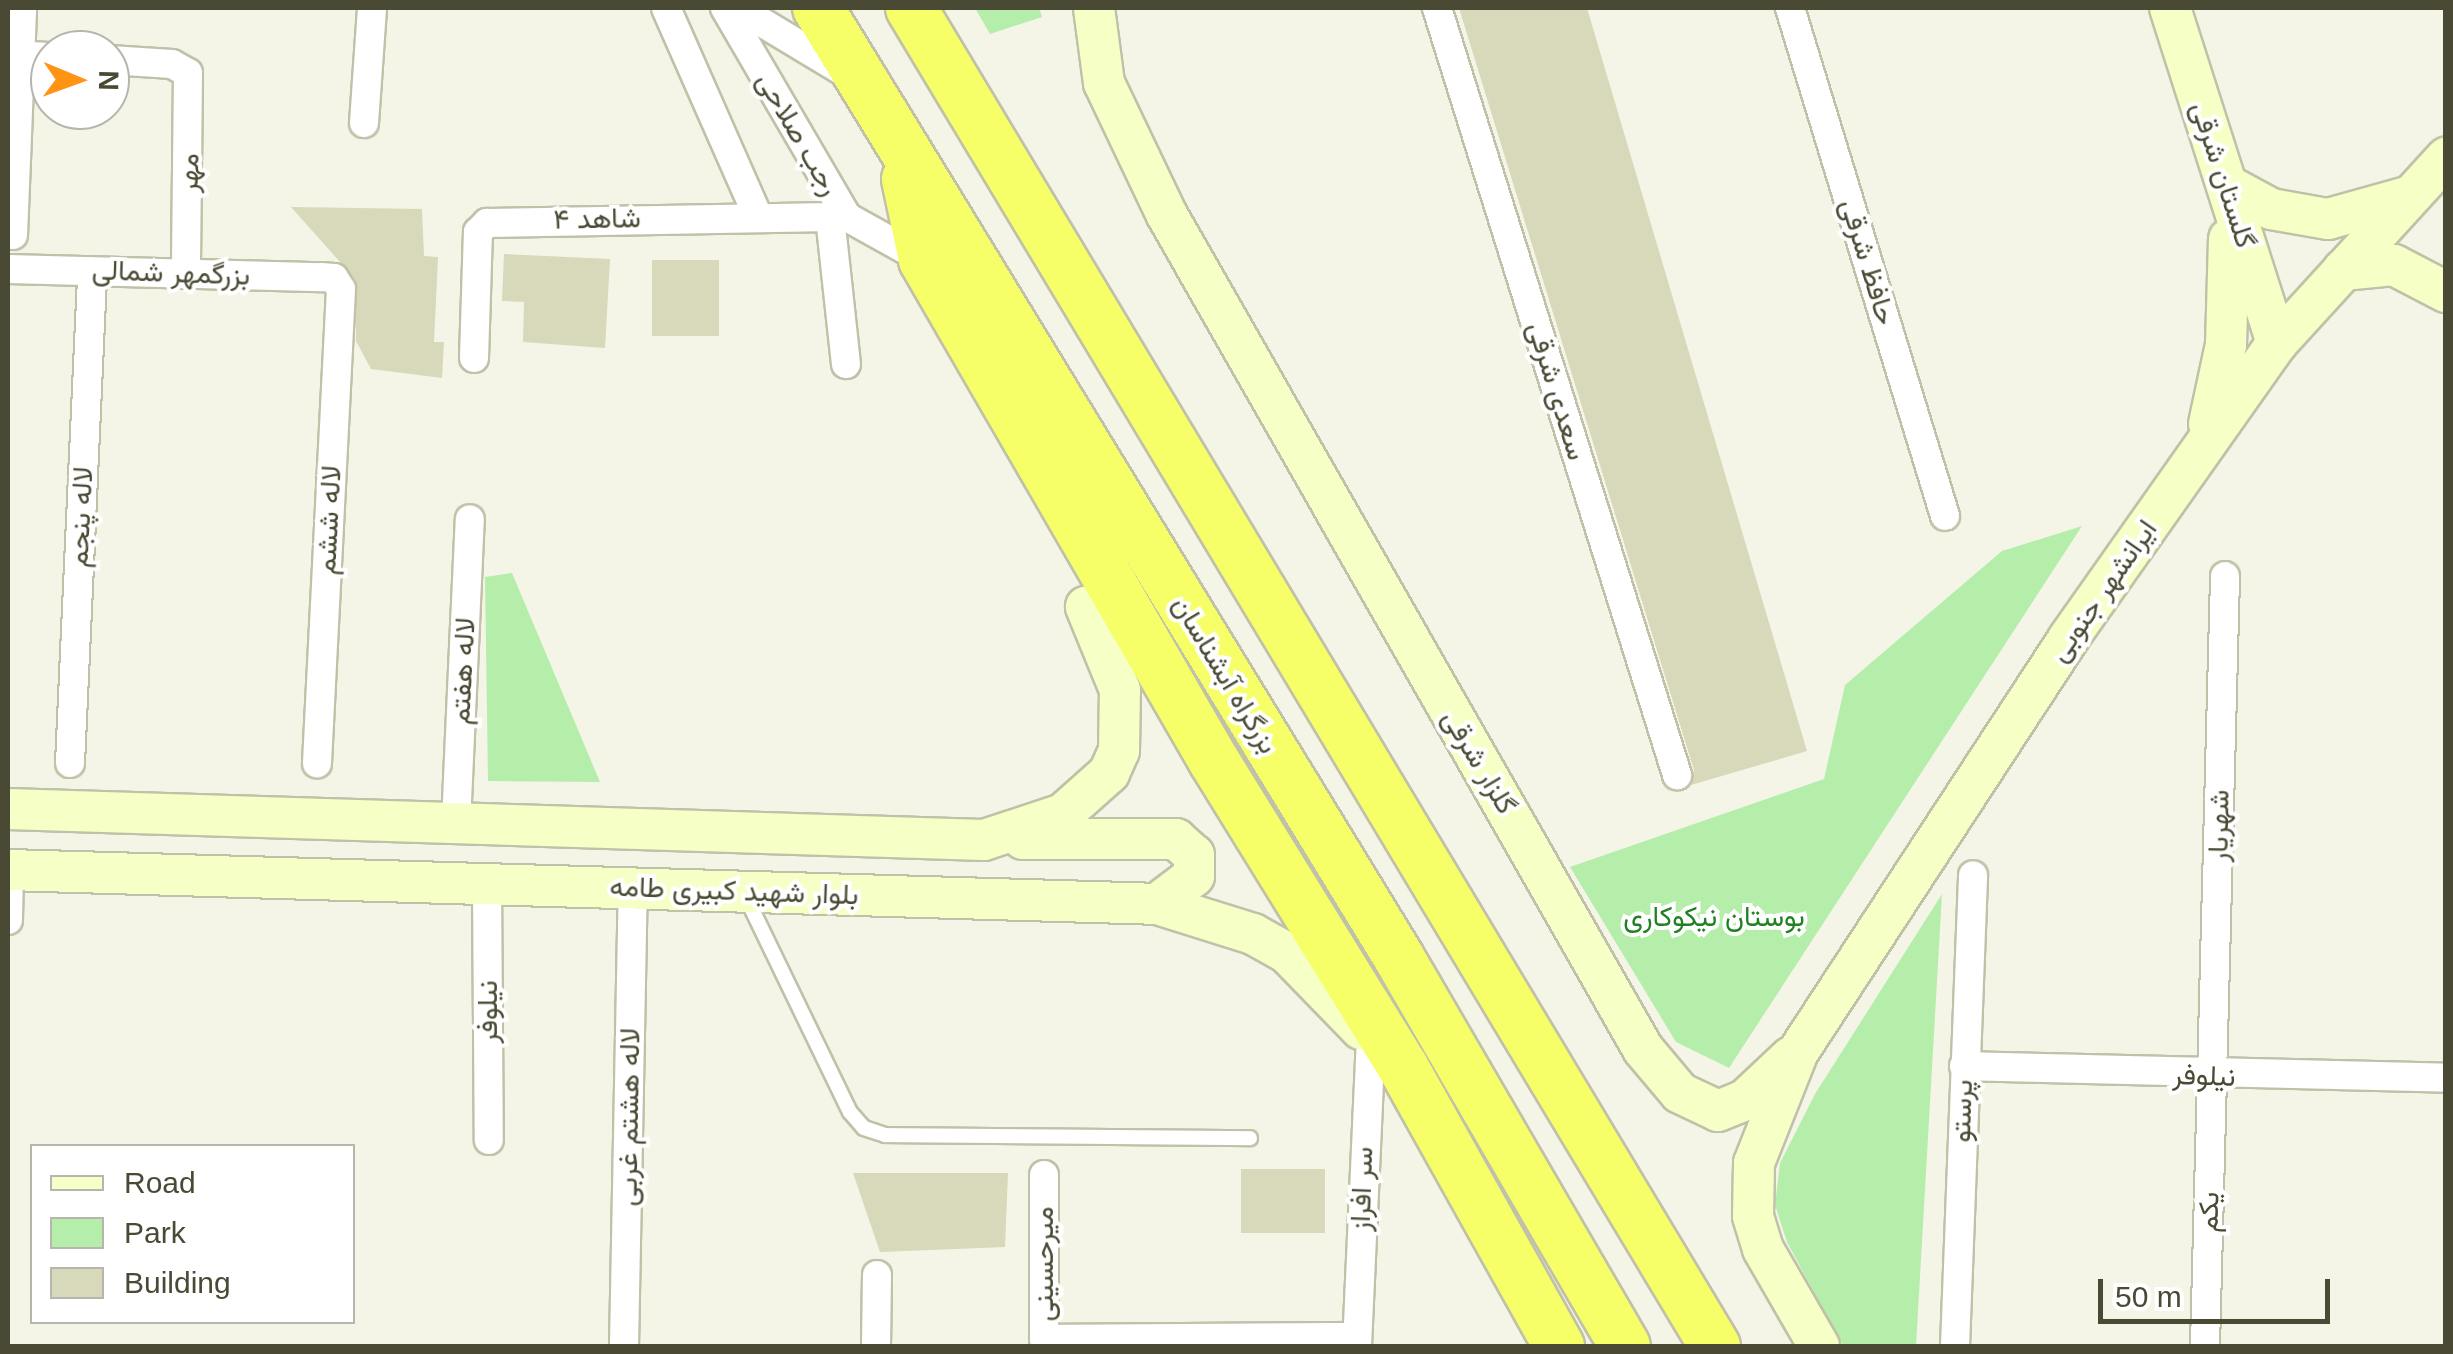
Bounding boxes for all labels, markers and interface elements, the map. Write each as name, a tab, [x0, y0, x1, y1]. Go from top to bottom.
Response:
north arrow	[30, 30, 130, 130]
street label: رجب صلاحی	[749, 66, 847, 202]
text: N	[93, 70, 124, 91]
street label: گلستان شرقی	[2184, 98, 2262, 252]
street label: مهر	[172, 153, 206, 193]
street label: حافظ شرقی	[1833, 195, 1903, 329]
street label: شاهد ۴	[553, 201, 641, 237]
street label: بزرگمهر شمالی	[91, 253, 251, 293]
street label: سعدی شرقی	[1520, 318, 1594, 464]
street label: لاله ششم	[309, 464, 349, 576]
street label: لاله پنجم	[62, 466, 100, 568]
street label: ایرانشهر جنوبی	[2042, 514, 2164, 668]
street label: بزرگراه آبشناسان	[1165, 590, 1285, 760]
street label: لاله هفتم	[443, 616, 483, 726]
street label: گلزار شرقی	[1435, 704, 1523, 820]
street label: شهریار	[2202, 789, 2236, 863]
street label: بلوار شهید کبیری طامه	[609, 870, 859, 912]
park label: بوستان نیکوکاری	[1623, 900, 1805, 934]
street label: نیلوفر	[471, 980, 505, 1044]
street label: لاله هشتم غربی	[611, 1027, 647, 1207]
street label: نیلوفر	[2172, 1058, 2236, 1094]
street label: پرستو	[1944, 1079, 1980, 1143]
legend	[30, 1144, 355, 1324]
street label: سر افراز	[1344, 1146, 1380, 1232]
text: Road	[124, 1166, 196, 1199]
street label: یکم	[2191, 1191, 2227, 1233]
street label: میرحسینی	[1027, 1207, 1061, 1321]
text: Park	[124, 1216, 186, 1249]
scale bar	[2103, 1259, 2336, 1321]
text: Building	[124, 1266, 231, 1299]
text: 50 m	[2115, 1280, 2182, 1313]

